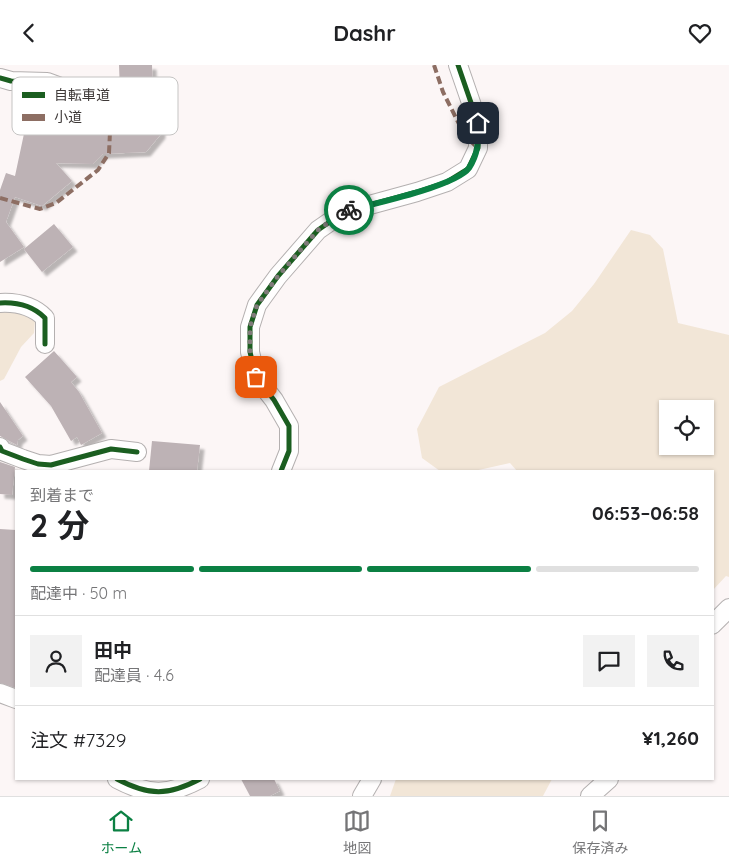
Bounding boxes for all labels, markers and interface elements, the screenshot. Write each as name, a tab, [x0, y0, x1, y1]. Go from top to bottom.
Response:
icon: back	[15, 19, 43, 47]
text: Dashr	[333, 19, 396, 47]
icon: heart	[686, 19, 714, 47]
legend	[12, 77, 178, 135]
text: 自転車道	[54, 86, 110, 104]
pin	[457, 102, 499, 144]
text: 小道	[54, 108, 82, 126]
icon: home	[464, 109, 492, 137]
courier	[324, 185, 374, 235]
icon: bike	[335, 196, 363, 224]
pin	[235, 356, 277, 398]
icon: bag	[242, 363, 270, 391]
map controls	[659, 400, 714, 455]
button: locate	[659, 400, 714, 455]
text: 到着まで	[30, 485, 94, 505]
text: 06:53–06:58	[592, 501, 699, 525]
text: 2 分	[30, 505, 89, 545]
text: 配達中 · 50 m	[30, 583, 127, 603]
button: person	[30, 635, 82, 687]
button: chat	[583, 635, 635, 687]
button: phone	[647, 635, 699, 687]
text: 田中	[94, 638, 132, 662]
text: 配達員 · 4.6	[94, 665, 174, 685]
text: ¥1,260	[642, 726, 699, 750]
text: 注文 #7329	[30, 728, 126, 752]
tab: ホーム	[101, 807, 142, 857]
tab: 地図	[343, 807, 371, 857]
tab: 保存済み	[572, 807, 628, 857]

